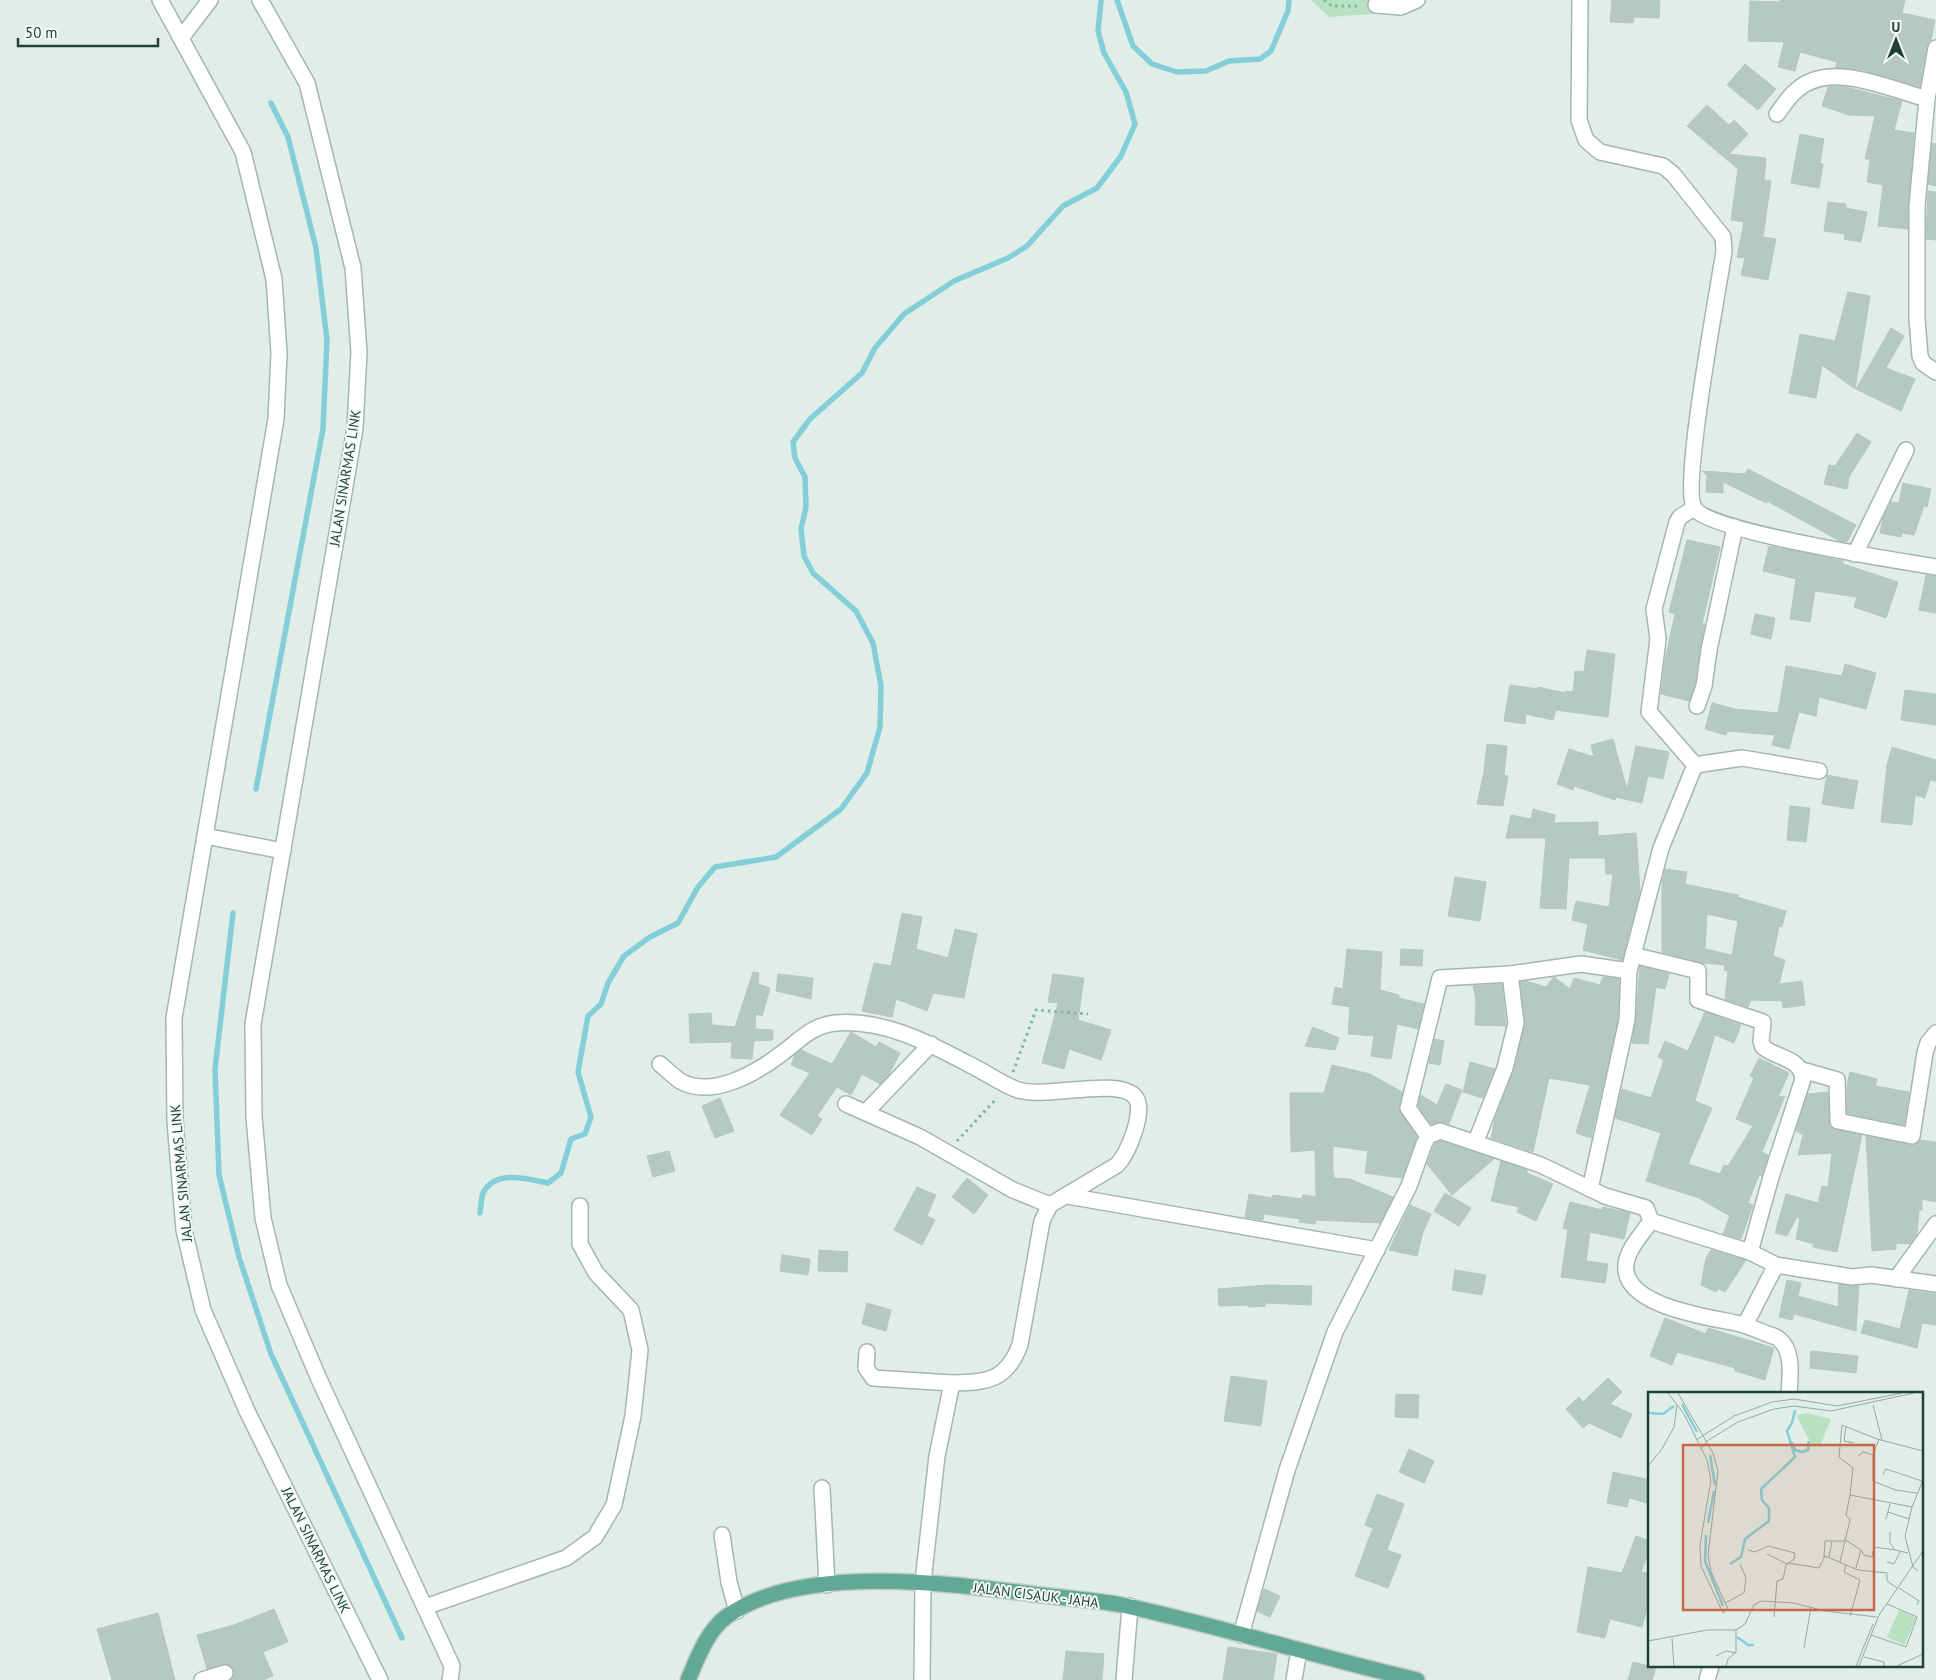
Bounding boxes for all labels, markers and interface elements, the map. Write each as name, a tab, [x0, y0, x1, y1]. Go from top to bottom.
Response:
scale bar	[18, 15, 158, 47]
north arrow	[1871, 15, 1921, 65]
text: U	[1892, 18, 1900, 36]
text: 50 m	[25, 23, 58, 42]
street label: JALAN SINARMAS LINK	[325, 408, 365, 549]
street label: JALAN SINARMAS LINK	[166, 1103, 196, 1244]
inset map	[1648, 1392, 1924, 1668]
street label: JALAN SINARMAS LINK	[277, 1483, 355, 1616]
street label: JALAN CISAUK - JAHA	[971, 1578, 1100, 1612]

